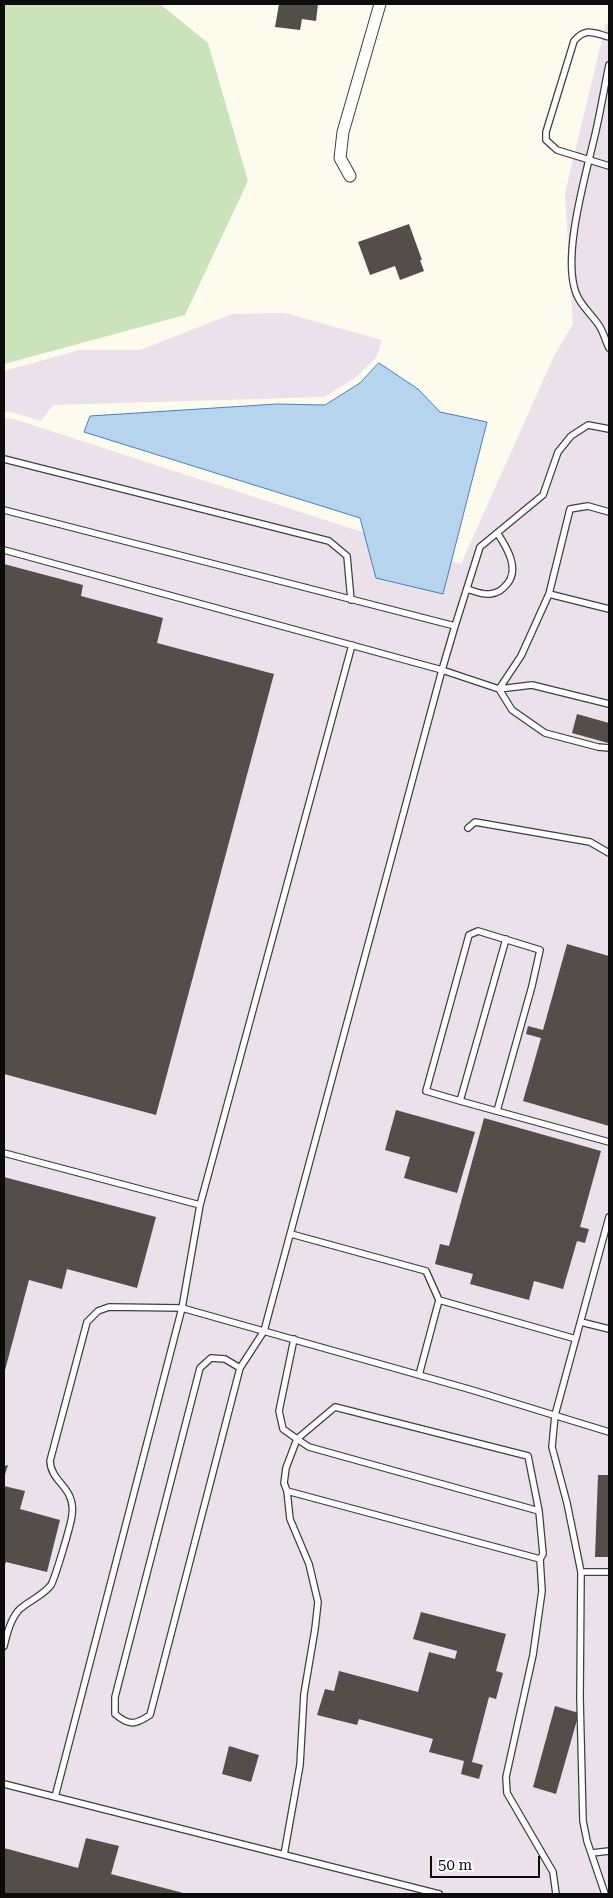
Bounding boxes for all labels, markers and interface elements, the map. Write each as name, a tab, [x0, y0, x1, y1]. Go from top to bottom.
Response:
scale bar	[433, 1846, 543, 1878]
text: 50 m	[438, 1856, 472, 1874]

